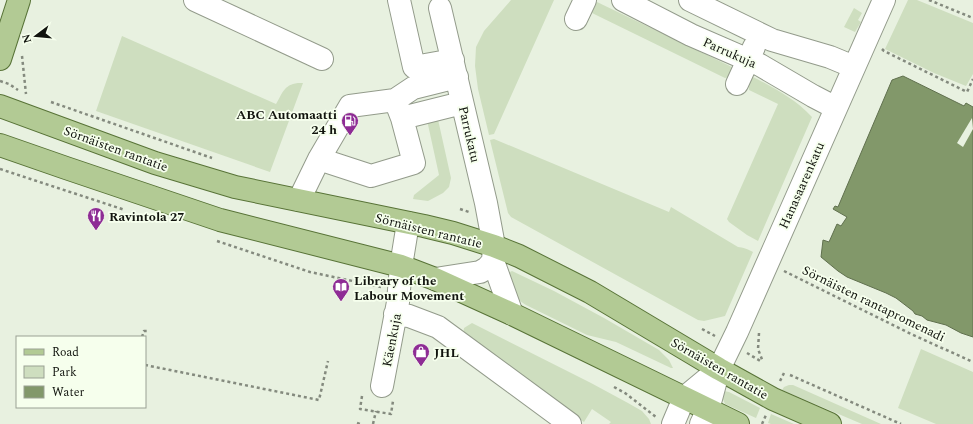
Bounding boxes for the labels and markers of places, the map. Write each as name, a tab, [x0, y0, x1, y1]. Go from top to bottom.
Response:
place label: ABC Automaatti 24 h	[236, 105, 337, 140]
fuel station icon: ABC Automaatti 24 h	[340, 111, 360, 136]
restaurant icon: Ravintola 27	[86, 206, 106, 231]
place label: Ravintola 27	[109, 207, 185, 227]
place label: Library of the Labour Movement	[354, 271, 464, 306]
library icon: Library of the Labour Movement	[331, 277, 351, 302]
shop icon: JHL	[411, 342, 431, 367]
place label: JHL	[434, 343, 459, 363]

